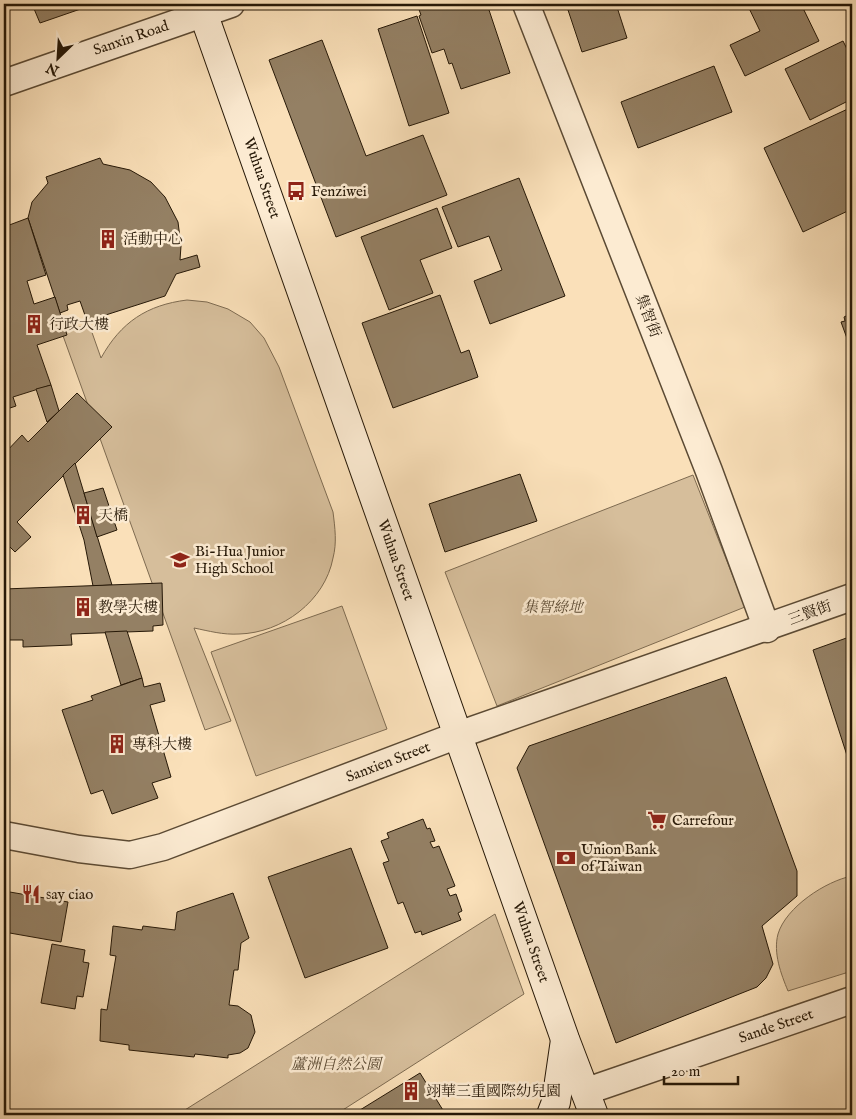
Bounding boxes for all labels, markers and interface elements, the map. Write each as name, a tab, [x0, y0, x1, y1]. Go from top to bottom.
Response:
street label: Sanxin Road	[91, 16, 172, 60]
north arrow	[32, 32, 82, 82]
text: N	[44, 58, 63, 80]
street label: Wuhua Street	[239, 135, 285, 221]
bus stop icon: Fenziwei	[285, 180, 307, 202]
place label: Fenziwei	[311, 182, 367, 201]
building icon: 活動中心	[97, 228, 119, 250]
place label: 活動中心	[123, 230, 183, 249]
street label: 集智街	[631, 292, 665, 340]
building icon: 行政大樓	[23, 313, 45, 335]
place label: 行政大樓	[49, 315, 109, 334]
building icon: 天橋	[72, 504, 94, 526]
place label: 天橋	[98, 506, 128, 525]
street label: Wuhua Street	[373, 517, 419, 603]
place label: Bi-Hua Junior High School	[195, 542, 286, 578]
school or university icon: Bi-Hua Junior High School	[169, 549, 191, 571]
building icon: 教學大樓	[72, 596, 94, 618]
street label: 三賢街	[786, 596, 834, 630]
place label: 教學大樓	[98, 598, 158, 617]
park label: 集智綠地	[523, 598, 585, 617]
building icon: 專科大樓	[106, 733, 128, 755]
place label: 專科大樓	[132, 735, 192, 754]
street label: Sanxien Street	[343, 737, 433, 787]
supermarket icon: Carrefour	[646, 809, 668, 831]
place label: Carrefour	[672, 811, 734, 830]
place label: Union Bank of Taiwan	[581, 840, 658, 876]
bank icon: Union Bank of Taiwan	[555, 847, 577, 869]
restaurant icon: say ciao	[20, 883, 42, 905]
place label: say ciao	[46, 885, 93, 904]
street label: Wuhua Street	[508, 899, 554, 985]
street label: Sande Street	[736, 1004, 816, 1048]
scale bar	[664, 1054, 737, 1086]
park label: 蘆洲自然公園	[291, 1055, 383, 1074]
text: 20 m	[671, 1062, 701, 1081]
building icon: 翊華三重國際幼兒園	[400, 1080, 422, 1102]
place label: 翊華三重國際幼兒園	[426, 1082, 561, 1101]

